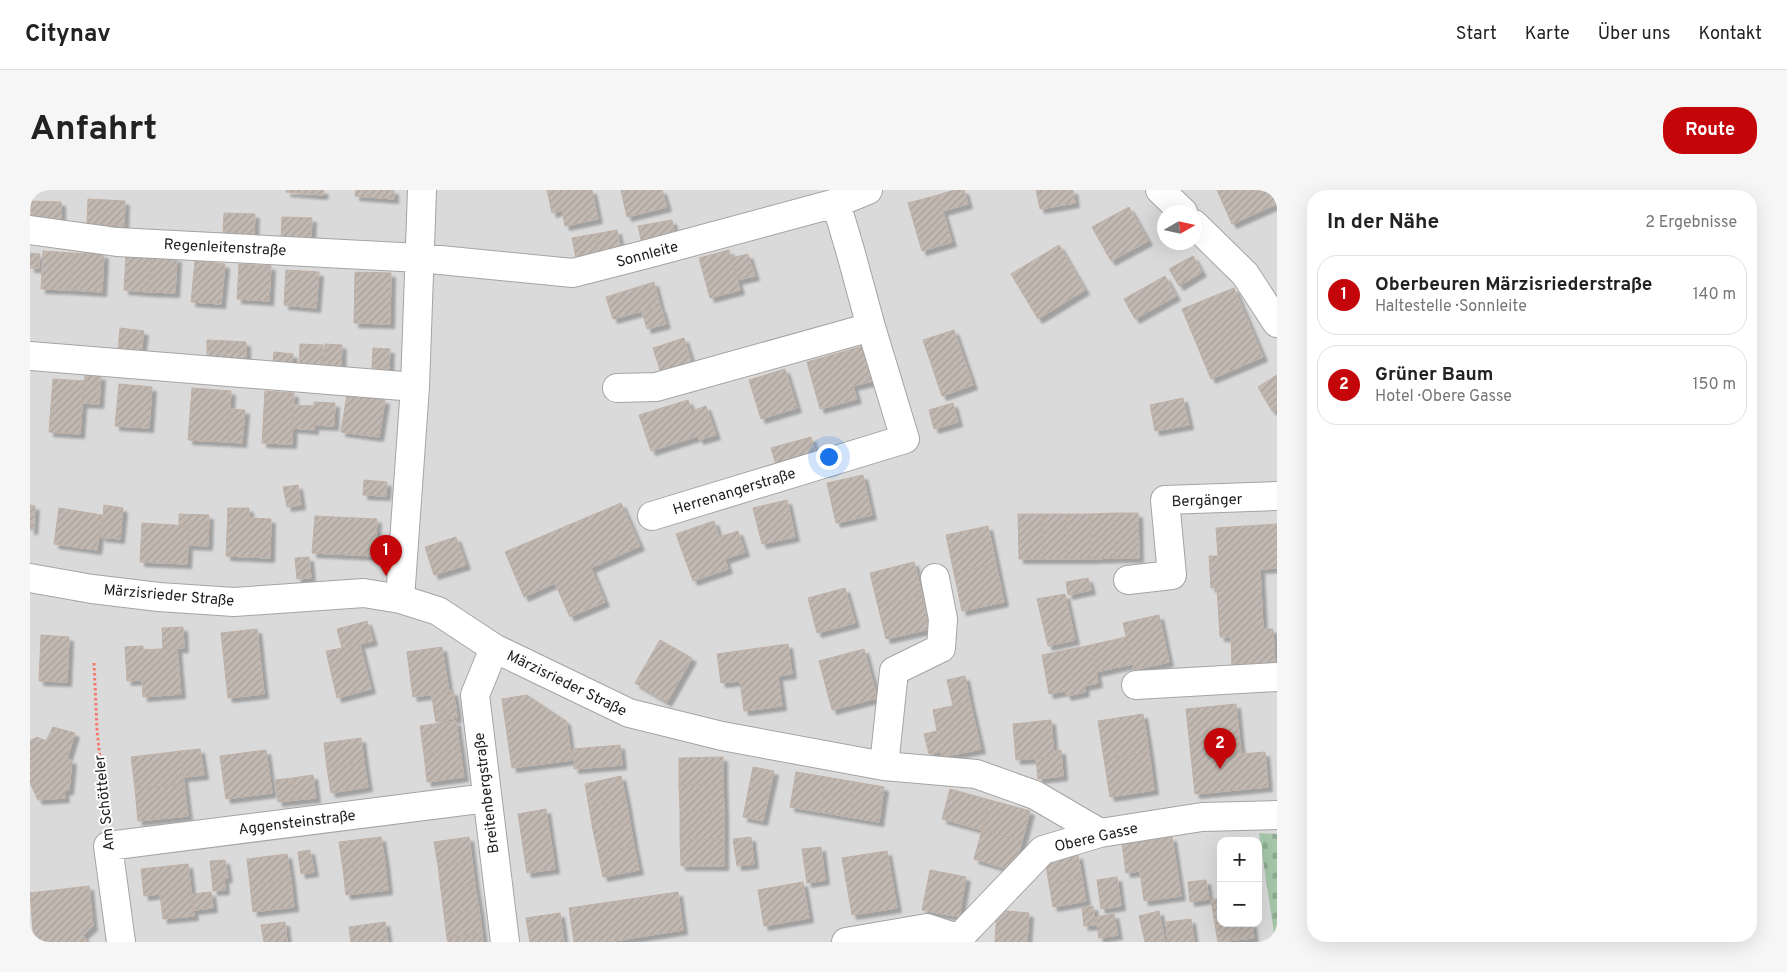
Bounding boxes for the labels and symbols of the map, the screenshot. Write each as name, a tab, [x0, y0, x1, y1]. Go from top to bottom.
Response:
north arrow	[1157, 205, 1202, 250]
street label: Regenleitenstraße	[163, 236, 287, 261]
street label: Sonnleite	[614, 238, 681, 273]
your location	[816, 444, 842, 470]
street label: Herrenangerstraße	[671, 465, 798, 520]
street label: Bergänger	[1171, 491, 1243, 512]
pin: 1	[370, 535, 402, 576]
street label: Märzisrieder Straße	[103, 581, 235, 612]
street label: Märzisrieder Straße	[503, 647, 629, 722]
pin: 2	[1204, 728, 1236, 769]
street label: Breitenbergstraße	[471, 731, 504, 854]
street label: Am Schötteler	[91, 754, 120, 852]
street label: Aggensteinstraße	[238, 807, 357, 840]
street label: Obere Gasse	[1053, 820, 1140, 857]

